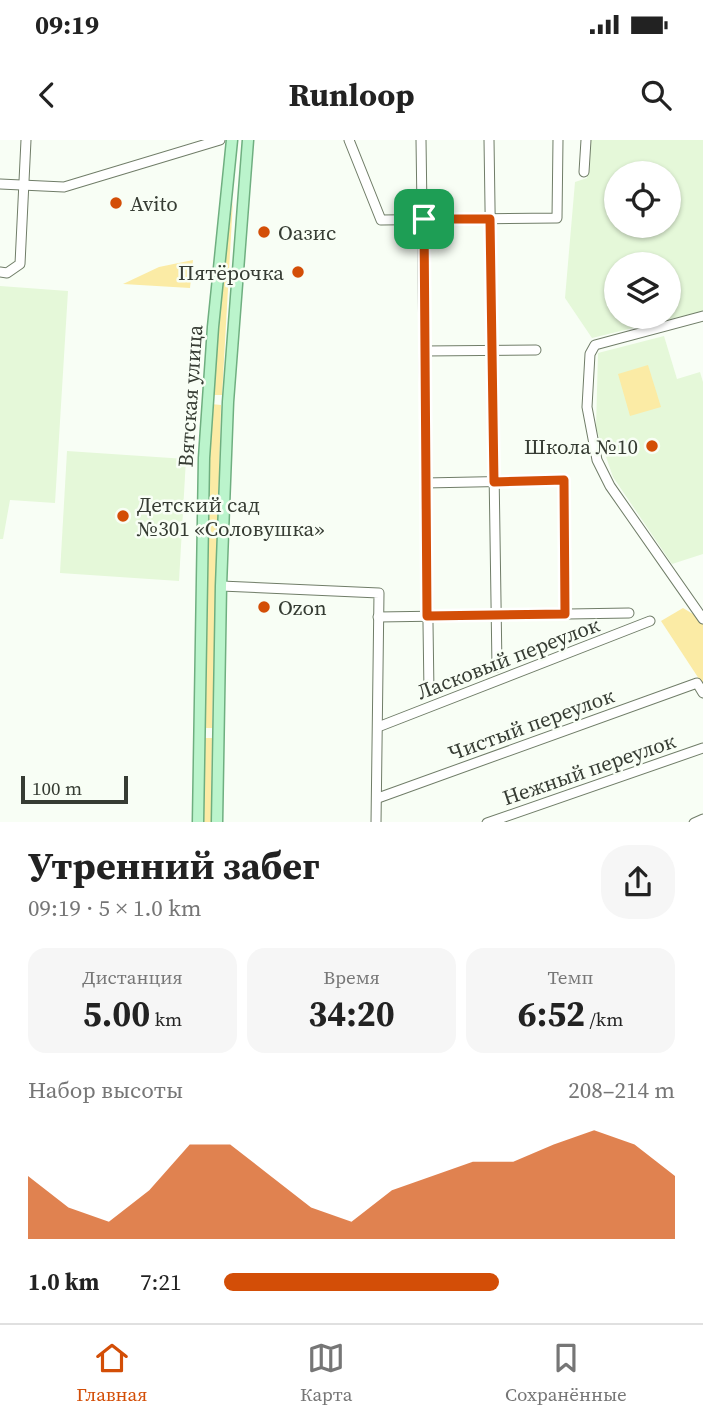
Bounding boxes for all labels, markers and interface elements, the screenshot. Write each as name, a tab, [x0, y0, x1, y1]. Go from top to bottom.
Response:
text: 09:19	[35, 7, 99, 43]
text: Runloop	[288, 73, 415, 117]
icon: back	[28, 76, 66, 114]
icon: search	[637, 76, 675, 114]
map controls	[604, 161, 681, 329]
button: locate	[604, 161, 681, 238]
place label: Avito	[130, 189, 178, 218]
pin	[394, 189, 454, 249]
marker: Avito	[108, 195, 124, 211]
icon: arrive	[405, 200, 443, 238]
place label: Оазис	[278, 218, 336, 247]
marker: Оазис	[256, 224, 272, 240]
button: layers	[604, 252, 681, 329]
place label: Пятёрочка	[178, 258, 284, 287]
marker: Пятёрочка	[290, 264, 306, 280]
street label: Вятская улица	[171, 324, 209, 468]
place label: Школа №10	[524, 432, 638, 461]
marker: Школа №10	[644, 438, 660, 454]
place label: Детский сад №301 «Соловушка»	[136, 490, 324, 543]
marker: Детский сад №301 «Соловушка»	[115, 508, 131, 524]
place label: Ozon	[278, 593, 327, 622]
marker: Ozon	[256, 599, 272, 615]
street label: Ласковый переулок	[412, 610, 604, 706]
street label: Чистый переулок	[444, 680, 618, 767]
street label: Нежный переулок	[499, 726, 680, 812]
scale bar	[21, 774, 128, 805]
text: 100 m	[32, 775, 82, 801]
text: Утренний забег	[28, 840, 320, 892]
button: share	[601, 845, 675, 919]
text: 09:19 · 5 × 1.0 km	[28, 892, 202, 924]
text: Дистанция	[82, 964, 183, 990]
text: Время	[323, 964, 380, 990]
text: Темп	[548, 964, 593, 990]
text: 5.00	[83, 990, 150, 1038]
text: 34:20	[308, 990, 395, 1038]
text: 6:52	[518, 990, 585, 1038]
text: km	[150, 1006, 182, 1032]
text: /km	[585, 1006, 623, 1032]
text: Набор высоты	[28, 1074, 183, 1106]
text: 208–214 m	[568, 1074, 675, 1106]
text: 1.0 km	[28, 1266, 99, 1298]
text: 7:21	[140, 1266, 181, 1298]
tab: Главная	[76, 1339, 147, 1407]
tab: Карта	[300, 1339, 352, 1407]
tab: Сохранённые	[505, 1339, 627, 1407]

